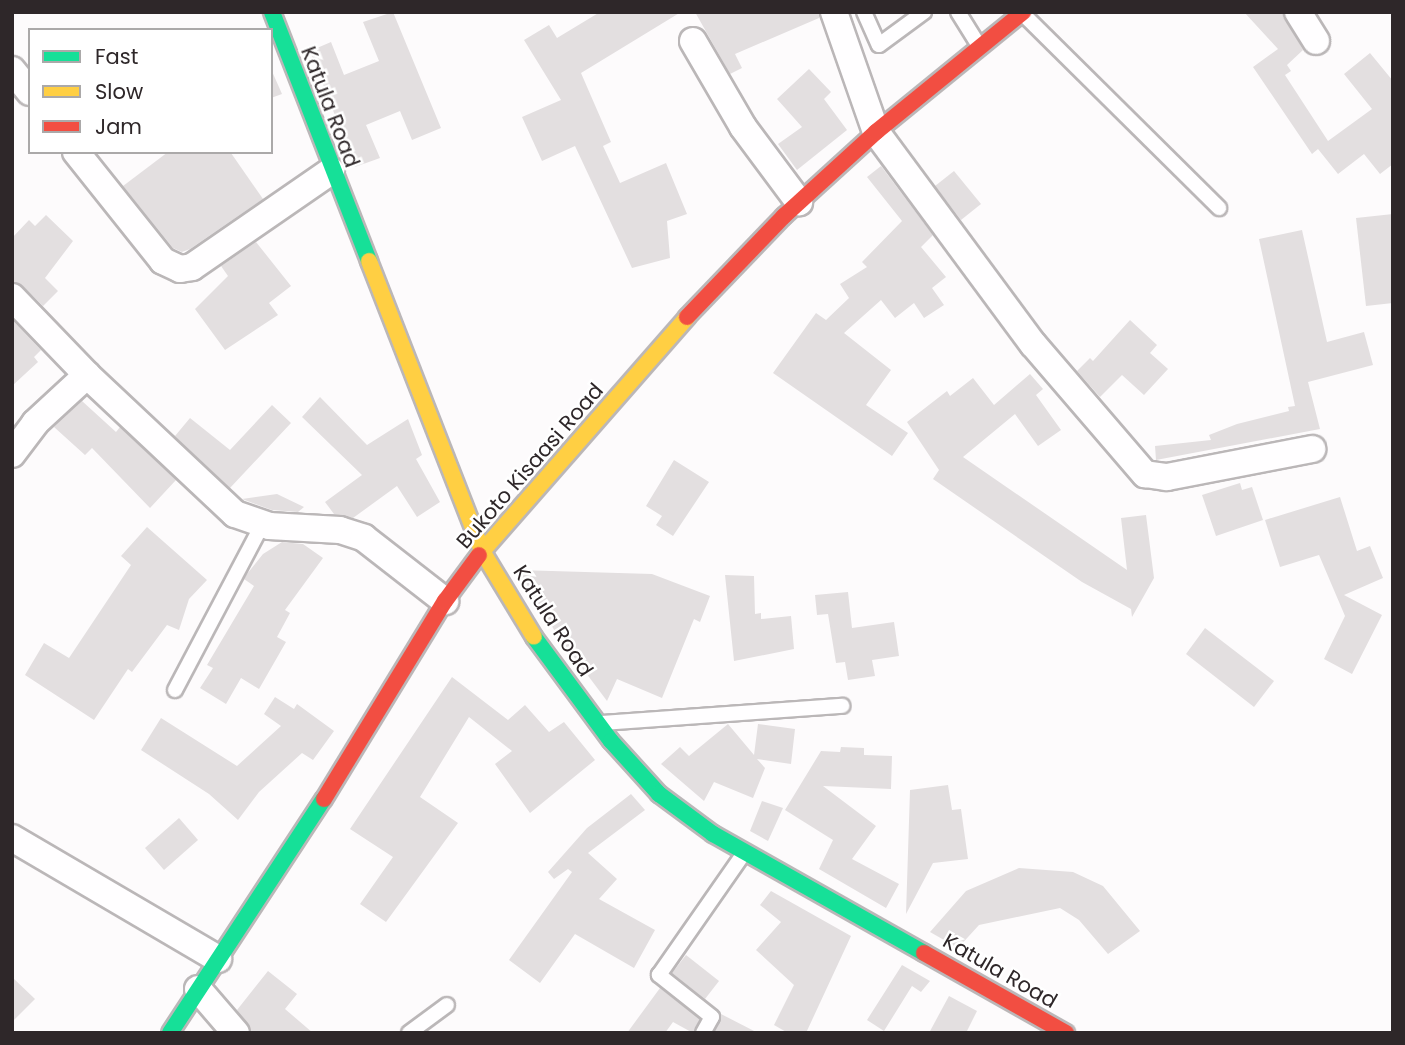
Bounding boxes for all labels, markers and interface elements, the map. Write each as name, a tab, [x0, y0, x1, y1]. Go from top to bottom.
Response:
legend	[28, 28, 273, 154]
text: Fast	[95, 42, 138, 71]
street label: Katula Road	[295, 43, 365, 171]
text: Slow	[95, 77, 143, 106]
text: Jam	[95, 112, 142, 141]
street label: Bukoto Kisaasi Road	[451, 378, 609, 554]
street label: Katula Road	[508, 561, 598, 681]
street label: Katula Road	[939, 928, 1061, 1014]

